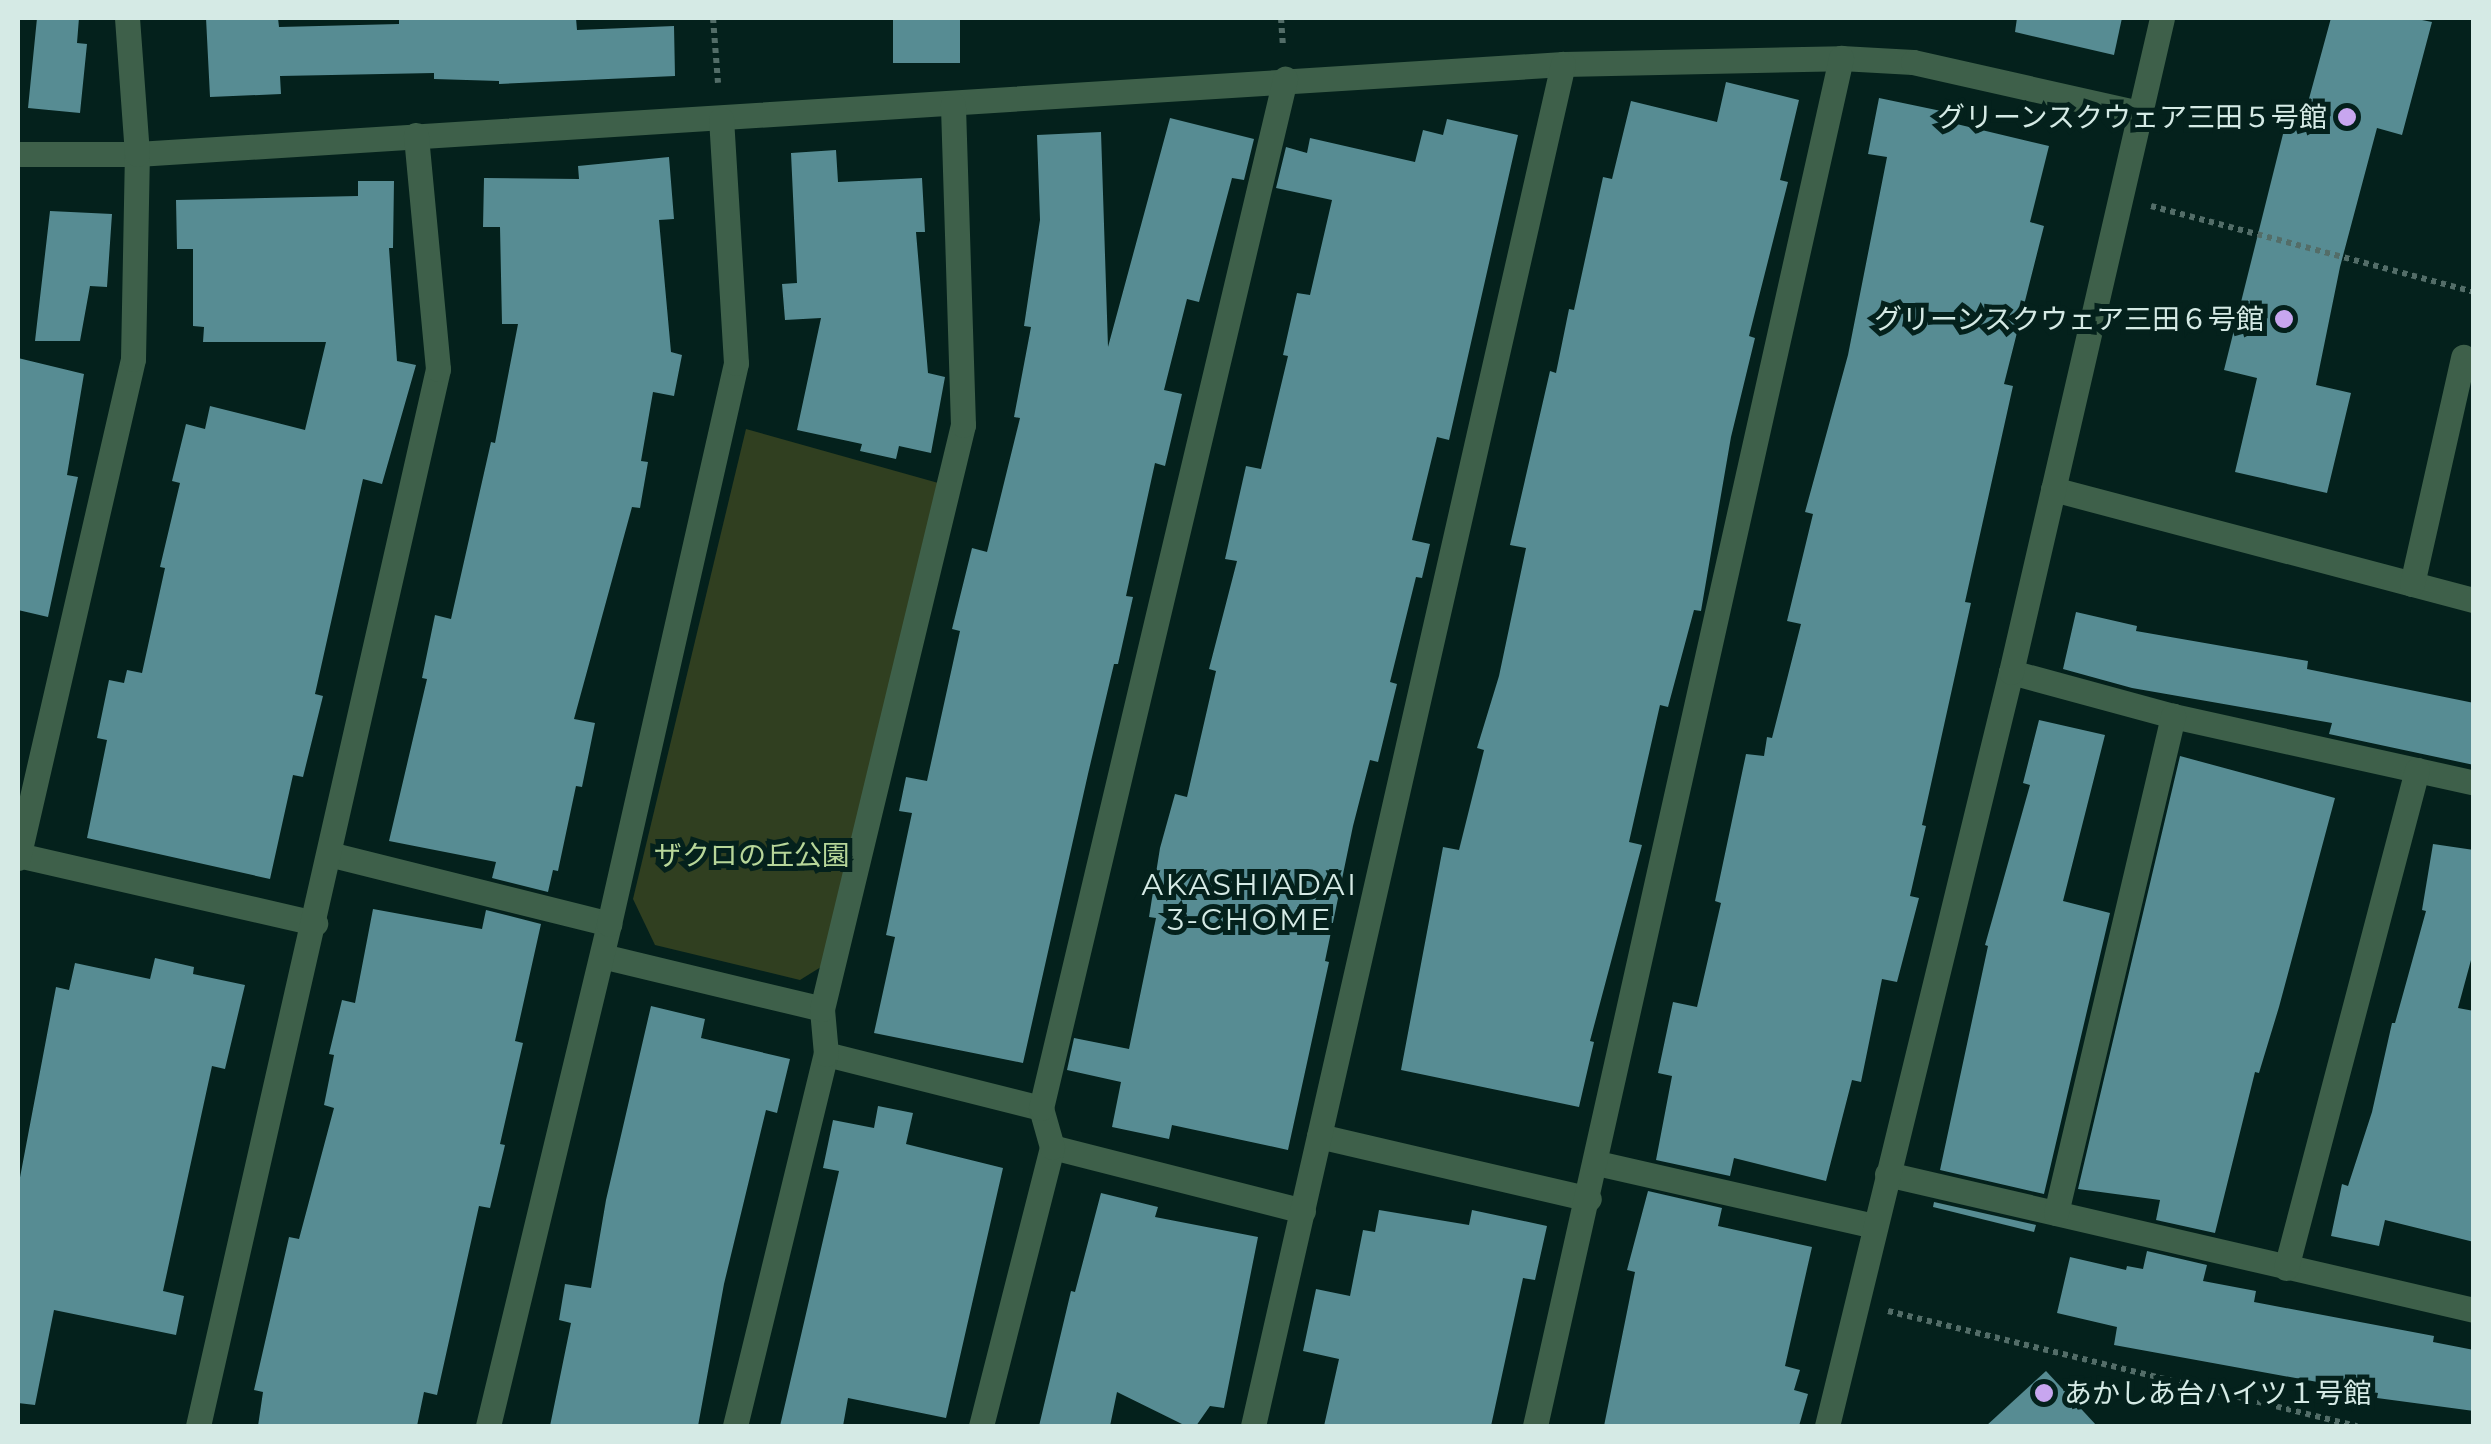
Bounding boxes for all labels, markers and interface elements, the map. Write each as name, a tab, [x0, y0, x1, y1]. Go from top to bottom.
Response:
place label: グリーンスクウェア三田５号館	[1935, 100, 2327, 134]
marker: グリーンスクウェア三田５号館	[2336, 106, 2358, 128]
place label: グリーンスクウェア三田６号館	[1872, 302, 2264, 336]
marker: グリーンスクウェア三田６号館	[2273, 308, 2295, 330]
park label: ザクロの丘公園	[654, 838, 850, 872]
district label: AKASHIADAI 3-CHOME	[1142, 867, 1358, 938]
place label: あかしあ台ハイツ１号館	[2064, 1376, 2372, 1410]
marker: あかしあ台ハイツ１号館	[2033, 1382, 2055, 1404]

